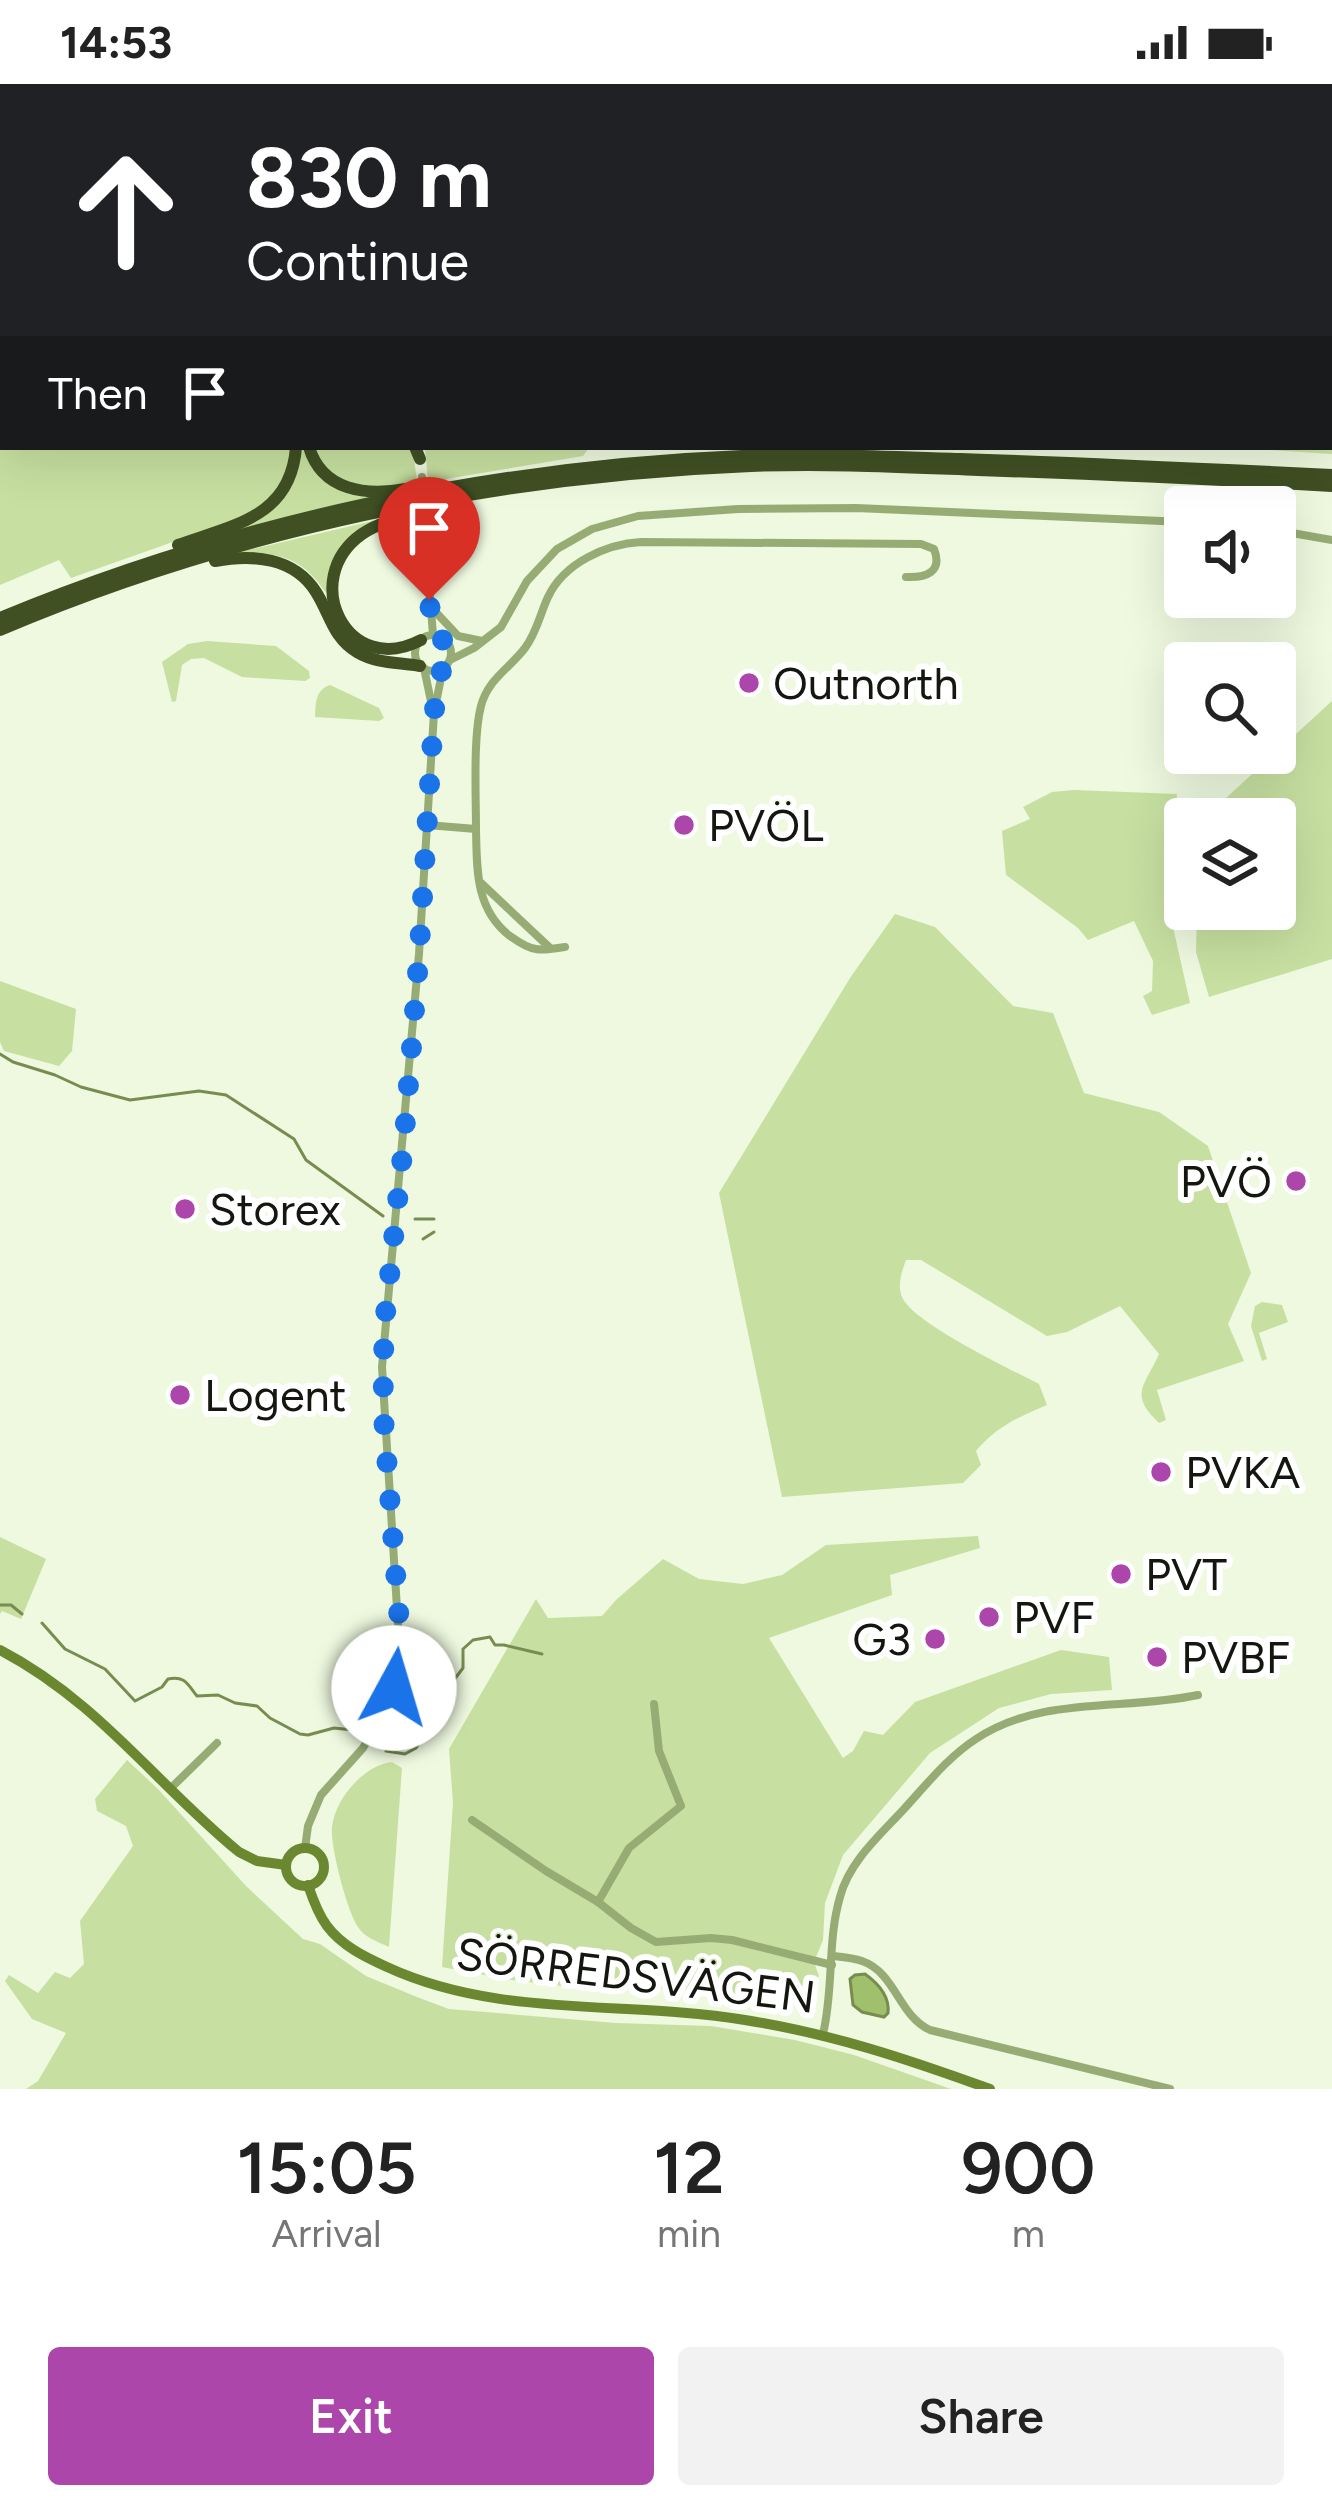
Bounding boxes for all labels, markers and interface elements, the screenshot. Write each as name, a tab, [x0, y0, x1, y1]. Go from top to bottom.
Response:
text: 14:53	[60, 15, 172, 69]
text: 830 m	[246, 127, 492, 228]
icon: ahead	[48, 132, 204, 288]
text: Continue	[246, 229, 469, 294]
icon: arrive	[172, 360, 238, 426]
text: Then	[48, 366, 148, 420]
pin	[378, 477, 480, 600]
map controls	[1164, 486, 1296, 930]
button: sound	[1164, 486, 1296, 618]
icon: arrive	[396, 495, 462, 561]
button: search	[1164, 642, 1296, 774]
place label: Outnorth	[773, 656, 959, 710]
marker: Outnorth	[736, 670, 762, 696]
place label: PVÖL	[708, 798, 824, 852]
button: layers	[1164, 798, 1296, 930]
marker: PVÖL	[671, 812, 697, 838]
place label: PVÖ	[1180, 1154, 1272, 1208]
marker: PVÖ	[1283, 1168, 1309, 1194]
place label: Storex	[209, 1182, 341, 1236]
marker: Storex	[172, 1196, 198, 1222]
place label: Logent	[204, 1368, 347, 1422]
marker: Logent	[167, 1382, 193, 1408]
place label: PVKA	[1185, 1445, 1301, 1499]
marker: PVKA	[1148, 1459, 1174, 1485]
place label: PVT	[1145, 1547, 1227, 1601]
marker: PVT	[1108, 1561, 1134, 1587]
place label: PVF	[1013, 1590, 1095, 1644]
marker: PVF	[976, 1604, 1002, 1630]
place label: G3	[852, 1612, 911, 1666]
position arrow	[331, 1625, 457, 1751]
marker: G3	[922, 1626, 948, 1652]
place label: PVBF	[1181, 1630, 1290, 1684]
marker: PVBF	[1144, 1644, 1170, 1670]
street label: SÖRREDSVÄGEN	[453, 1926, 819, 2024]
text: 15:05	[237, 2125, 417, 2211]
text: 12	[653, 2125, 725, 2211]
text: 900	[961, 2125, 1095, 2211]
text: Arrival	[272, 2210, 382, 2257]
text: min	[657, 2210, 721, 2257]
text: m	[1012, 2210, 1045, 2257]
button: Exit	[48, 2347, 654, 2485]
button: Share	[678, 2347, 1284, 2485]

